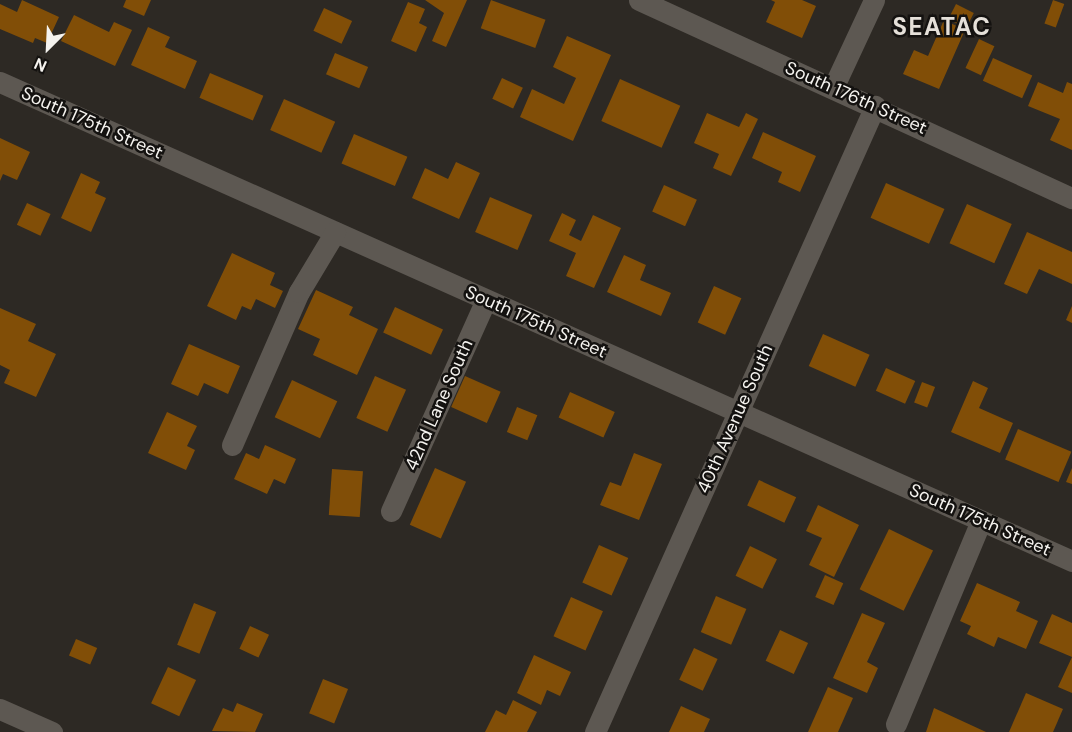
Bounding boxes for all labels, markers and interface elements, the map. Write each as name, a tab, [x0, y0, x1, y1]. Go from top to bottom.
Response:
district label: SEATAC	[892, 13, 992, 41]
north arrow	[18, 18, 78, 78]
text: N	[31, 53, 50, 77]
street label: South 176th Street	[782, 57, 930, 139]
street label: South 175th Street	[18, 82, 166, 164]
street label: South 175th Street	[462, 281, 610, 363]
street label: 42nd Lane South	[400, 336, 478, 474]
street label: 40th Avenue South	[693, 341, 777, 497]
street label: South 175th Street	[906, 479, 1054, 561]

